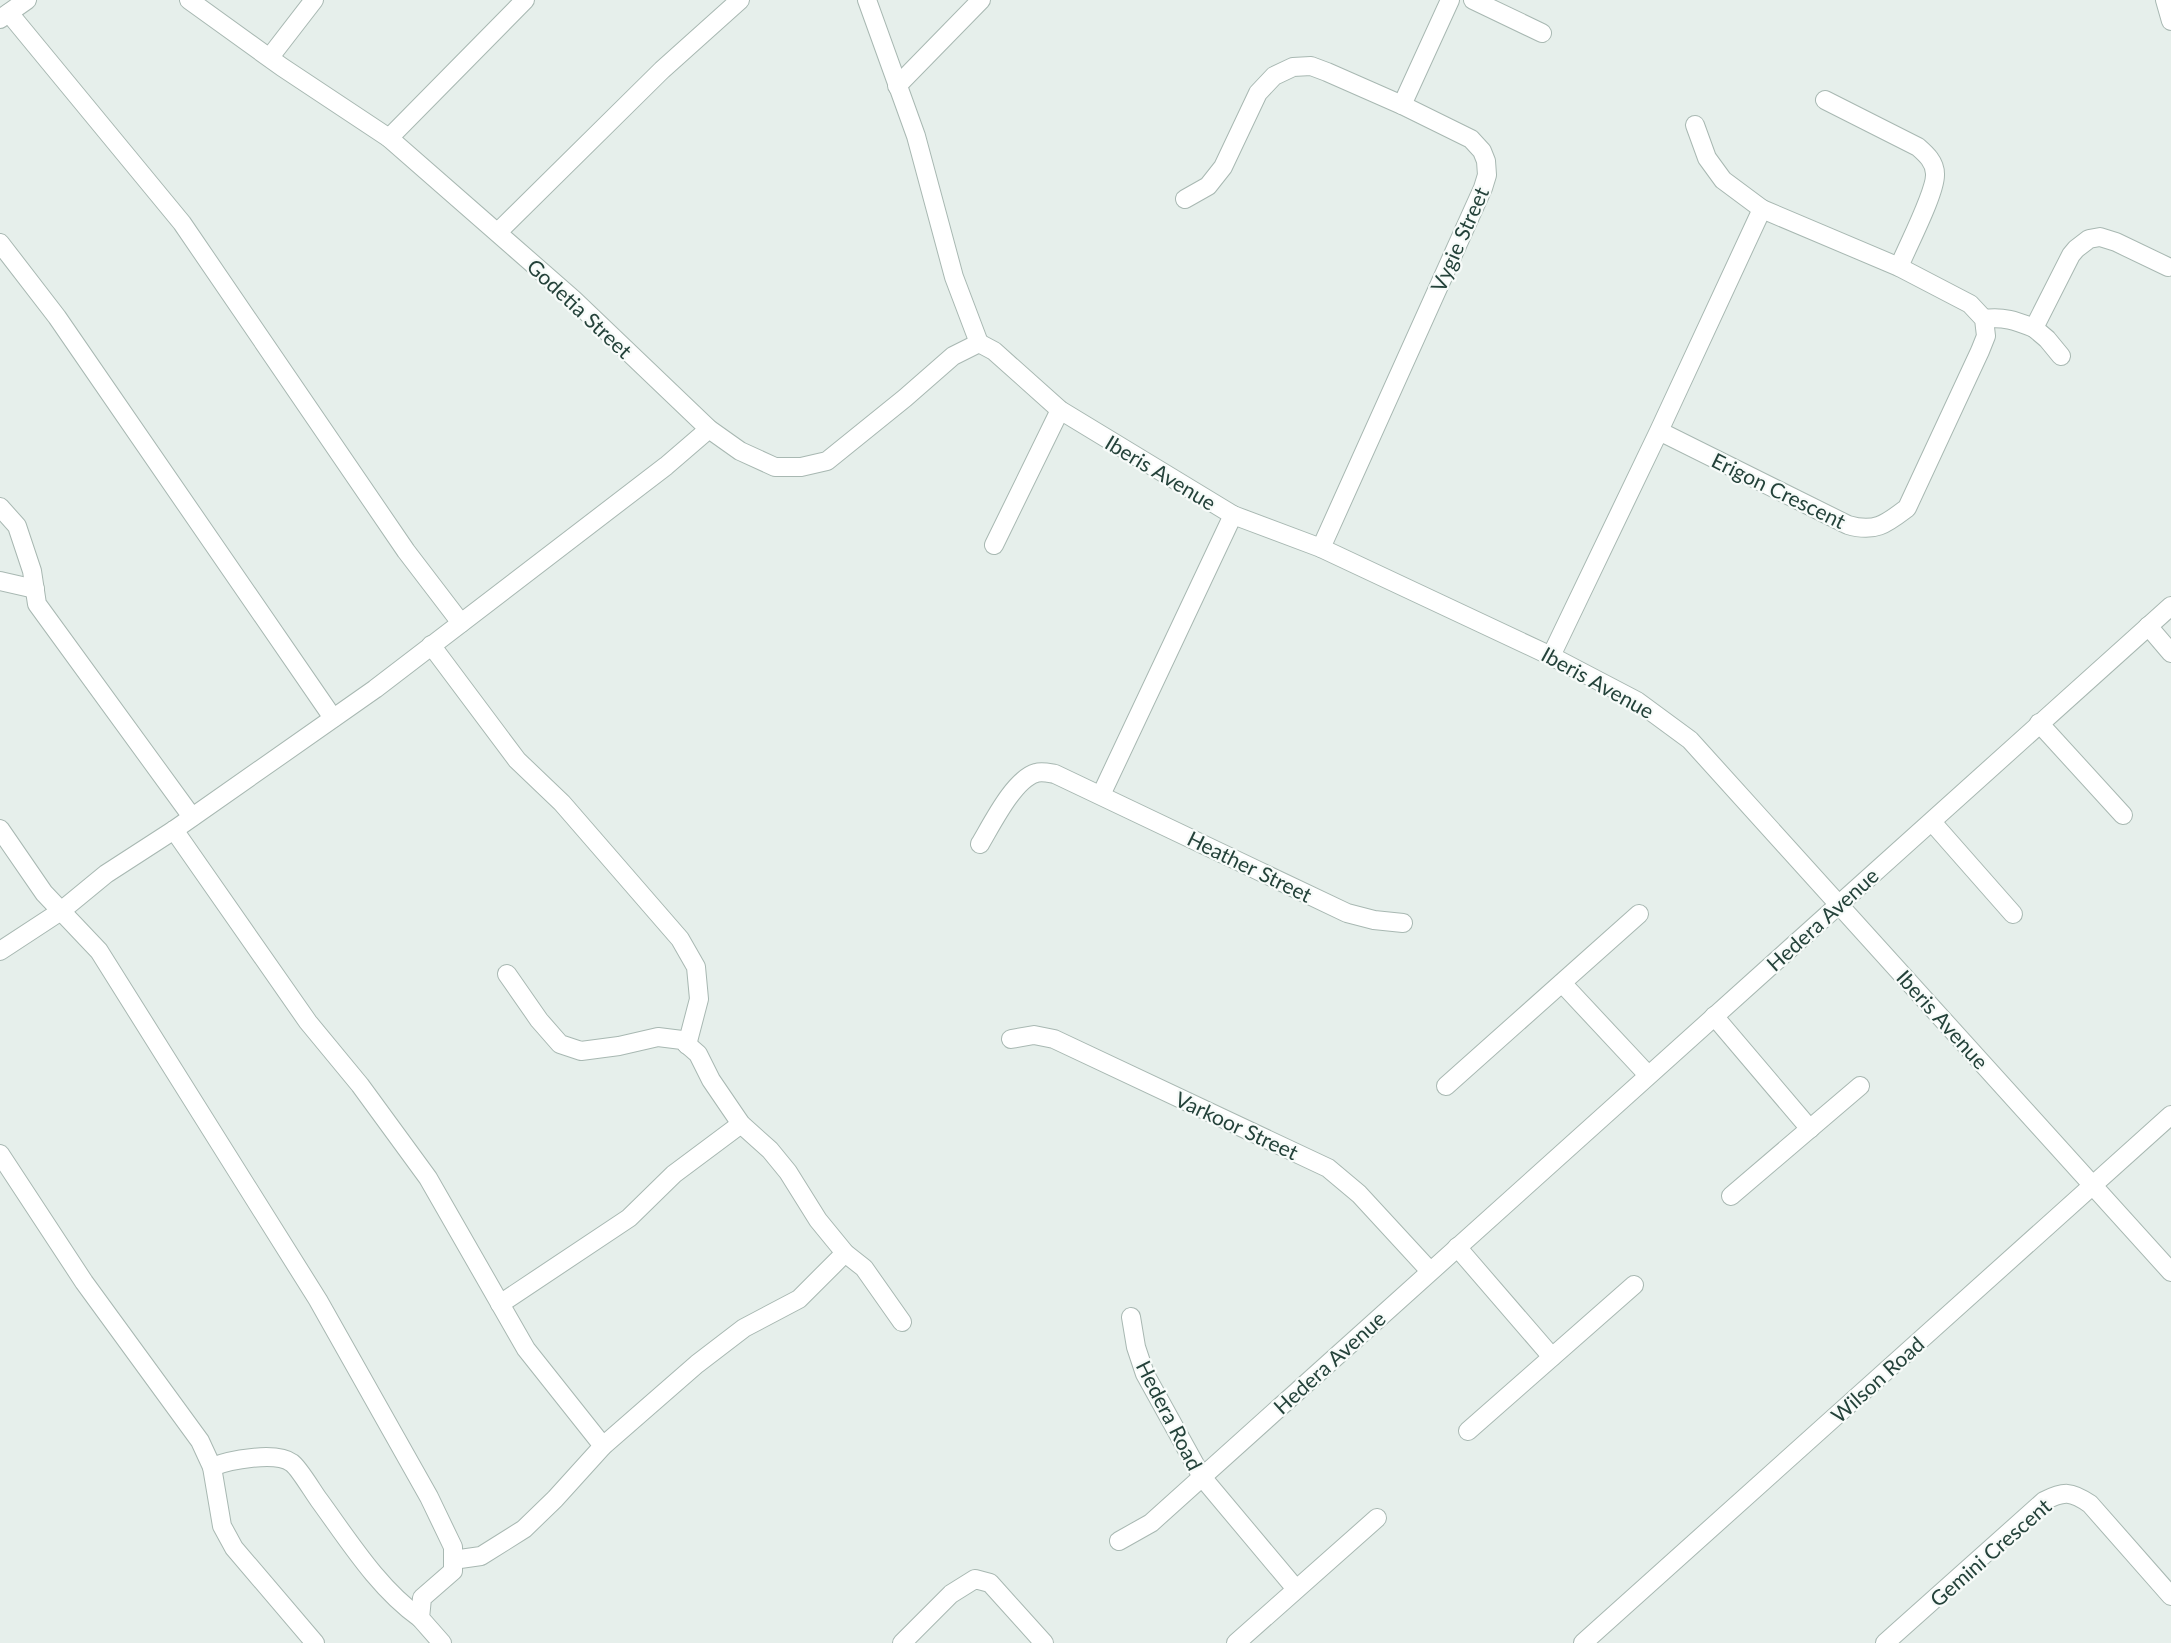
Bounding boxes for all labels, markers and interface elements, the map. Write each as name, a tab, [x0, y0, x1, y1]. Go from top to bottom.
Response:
street label: Vygie Street	[1425, 182, 1493, 295]
street label: Godetia Street	[522, 253, 638, 363]
street label: Iberis Avenue	[1101, 429, 1221, 515]
street label: Erigon Crescent	[1708, 447, 1850, 533]
street label: Iberis Avenue	[1537, 641, 1659, 723]
street label: Heather Street	[1184, 825, 1317, 907]
street label: Hedera Avenue	[1761, 862, 1883, 976]
street label: Iberis Avenue	[1892, 964, 1994, 1074]
street label: Varkoor Street	[1172, 1086, 1303, 1165]
street label: Hedera Avenue	[1268, 1305, 1390, 1419]
street label: Wilson Road	[1825, 1331, 1929, 1427]
street label: Hedera Road	[1132, 1356, 1208, 1474]
street label: Gemini Crescent	[1924, 1492, 2056, 1611]

